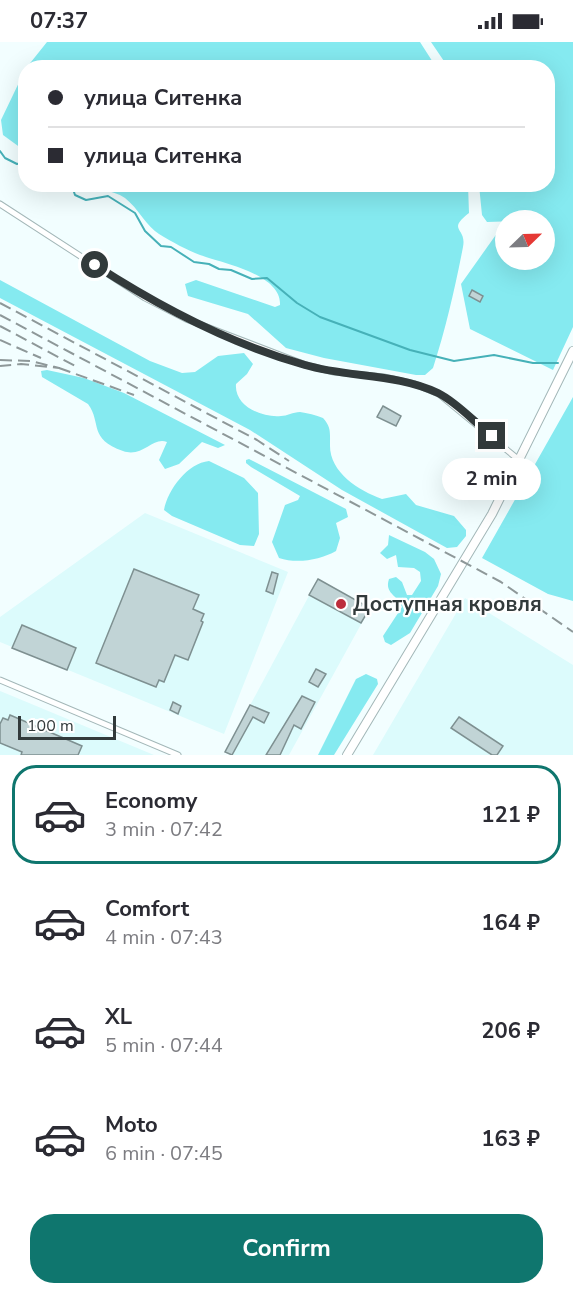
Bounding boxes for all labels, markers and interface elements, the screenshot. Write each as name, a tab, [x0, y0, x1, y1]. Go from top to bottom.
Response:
text: 07:37	[30, 6, 88, 36]
text: улица Ситенка	[84, 83, 242, 113]
text: улица Ситенка	[84, 141, 242, 171]
north arrow	[495, 210, 555, 270]
map controls	[495, 210, 555, 270]
route start	[81, 251, 108, 278]
route end	[478, 422, 505, 449]
callout: 2 min	[442, 457, 542, 499]
text: 2 min	[466, 465, 517, 492]
place label: Доступная кровля	[353, 590, 542, 618]
marker: Доступная кровля	[334, 597, 348, 611]
scale bar	[18, 713, 116, 740]
text: 100 m	[27, 715, 74, 737]
text: Economy	[105, 786, 197, 816]
icon: car	[33, 788, 87, 842]
text: 121 ₽	[481, 800, 540, 830]
text: 3 min · 07:42	[105, 816, 223, 843]
text: Comfort	[105, 894, 189, 924]
icon: car	[33, 896, 87, 950]
text: 164 ₽	[481, 908, 540, 938]
text: 4 min · 07:43	[105, 924, 223, 951]
text: XL	[105, 1002, 132, 1032]
icon: car	[33, 1004, 87, 1058]
text: 206 ₽	[481, 1016, 540, 1046]
text: 5 min · 07:44	[105, 1032, 223, 1059]
text: Moto	[105, 1110, 158, 1140]
icon: car	[33, 1112, 87, 1166]
text: 163 ₽	[481, 1124, 540, 1154]
text: 6 min · 07:45	[105, 1140, 223, 1167]
button: Confirm	[30, 1214, 543, 1283]

